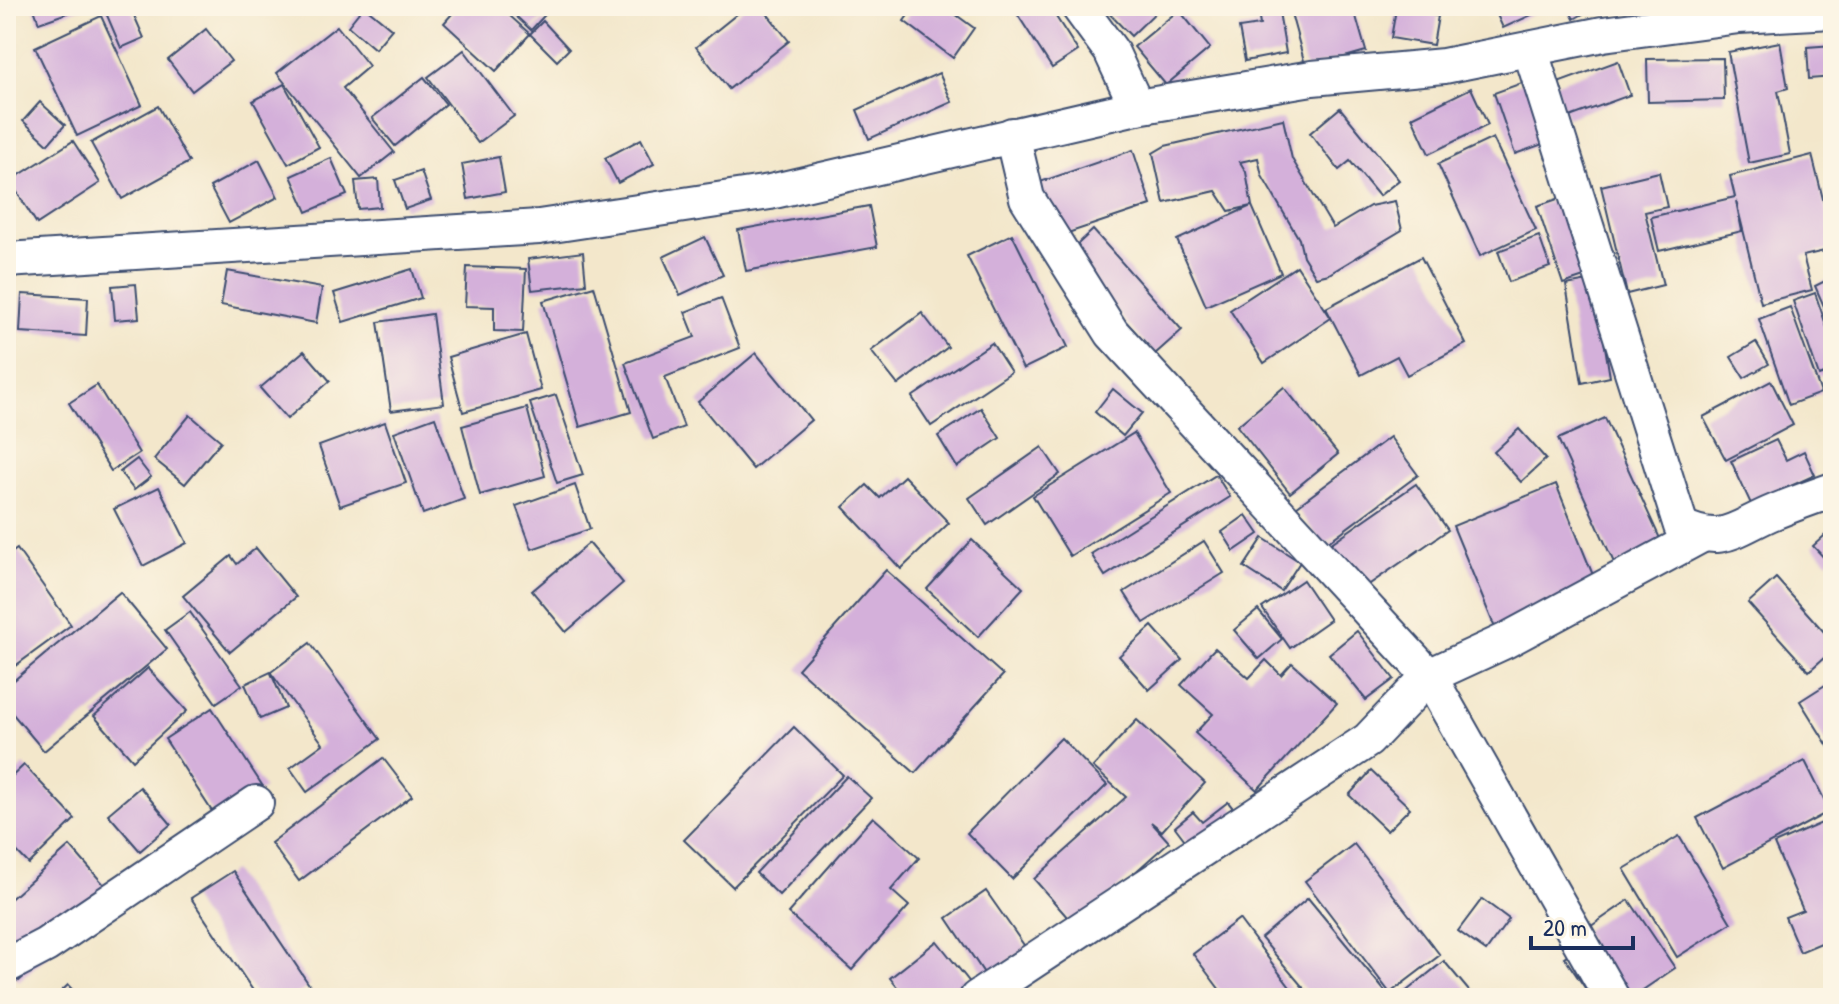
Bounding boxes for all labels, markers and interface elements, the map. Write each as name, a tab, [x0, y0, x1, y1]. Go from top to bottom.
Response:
scale bar	[1531, 900, 1633, 950]
text: 20 m	[1543, 911, 1587, 943]

